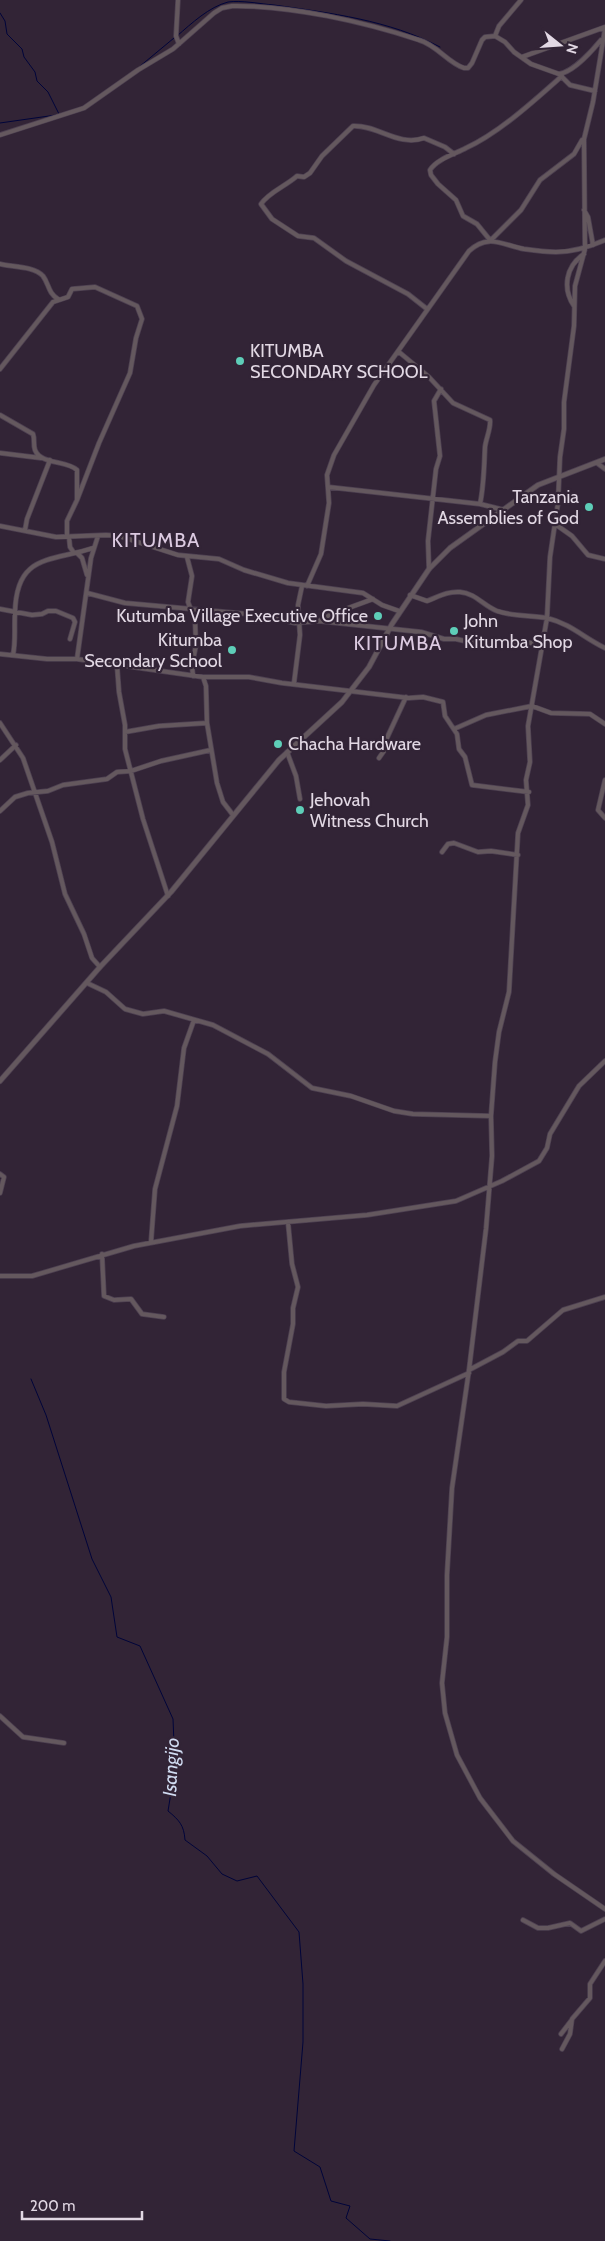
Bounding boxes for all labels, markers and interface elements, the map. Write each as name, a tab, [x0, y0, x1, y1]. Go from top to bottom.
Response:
north arrow	[535, 20, 585, 70]
text: N	[562, 41, 582, 56]
place label: KITUMBA SECONDARY SCHOOL	[250, 340, 428, 383]
marker: KITUMBA SECONDARY SCHOOL	[234, 355, 246, 367]
place label: Tanzania Assemblies of God	[438, 486, 579, 529]
marker: Tanzania Assemblies of God	[583, 501, 595, 513]
district label: KITUMBA	[112, 528, 200, 552]
place label: Kutumba Village Executive Office	[116, 605, 368, 627]
marker: Kutumba Village Executive Office	[372, 610, 384, 622]
place label: John Kitumba Shop	[463, 610, 573, 653]
marker: John Kitumba Shop	[448, 625, 460, 637]
place label: Kitumba Secondary School	[84, 629, 223, 672]
district label: KITUMBA	[354, 631, 442, 655]
marker: Kitumba Secondary School	[226, 644, 238, 656]
place label: Chacha Hardware	[288, 733, 421, 755]
marker: Chacha Hardware	[272, 738, 284, 750]
place label: Jehovah Witness Church	[309, 789, 429, 832]
marker: Jehovah Witness Church	[294, 804, 306, 816]
water label: Isangijo	[158, 1737, 184, 1797]
scale bar	[22, 2188, 142, 2220]
text: 200 m	[30, 2197, 75, 2215]

